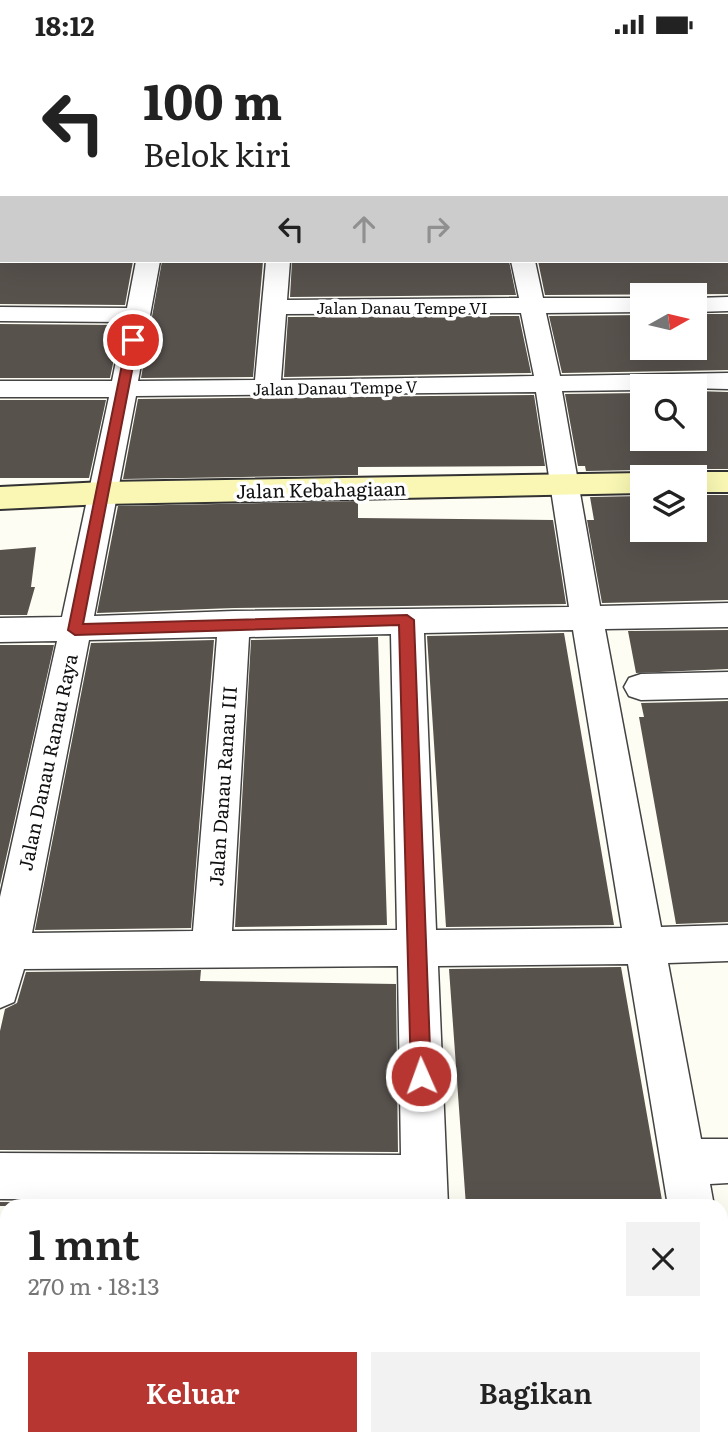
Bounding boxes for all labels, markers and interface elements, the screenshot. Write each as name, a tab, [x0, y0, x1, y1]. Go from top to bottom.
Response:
text: 18:12	[35, 5, 94, 44]
text: 100 m	[143, 62, 282, 135]
icon: left	[28, 77, 119, 168]
text: Belok kiri	[143, 129, 291, 177]
icon: left	[272, 210, 310, 248]
icon: ahead	[345, 210, 383, 248]
icon: right	[418, 210, 456, 248]
north arrow	[630, 283, 707, 361]
map controls	[630, 283, 707, 542]
street label: Jalan Danau Tempe VI	[316, 295, 488, 319]
pin	[103, 310, 163, 370]
icon: arrive	[114, 321, 152, 359]
street label: Jalan Danau Tempe V	[252, 374, 418, 400]
button: search	[630, 374, 707, 451]
button: layers	[630, 465, 707, 542]
street label: Jalan Kebahagiaan	[236, 474, 406, 504]
street label: Jalan Danau Ranau Raya	[10, 650, 84, 873]
street label: Jalan Danau Ranau III	[201, 685, 243, 887]
position arrow	[384, 1039, 458, 1113]
text: 1 mnt	[28, 1211, 140, 1273]
button: close	[626, 1222, 700, 1296]
text: 270 m · 18:13	[28, 1268, 160, 1302]
button: Keluar	[28, 1352, 357, 1432]
button: Bagikan	[371, 1352, 700, 1432]

